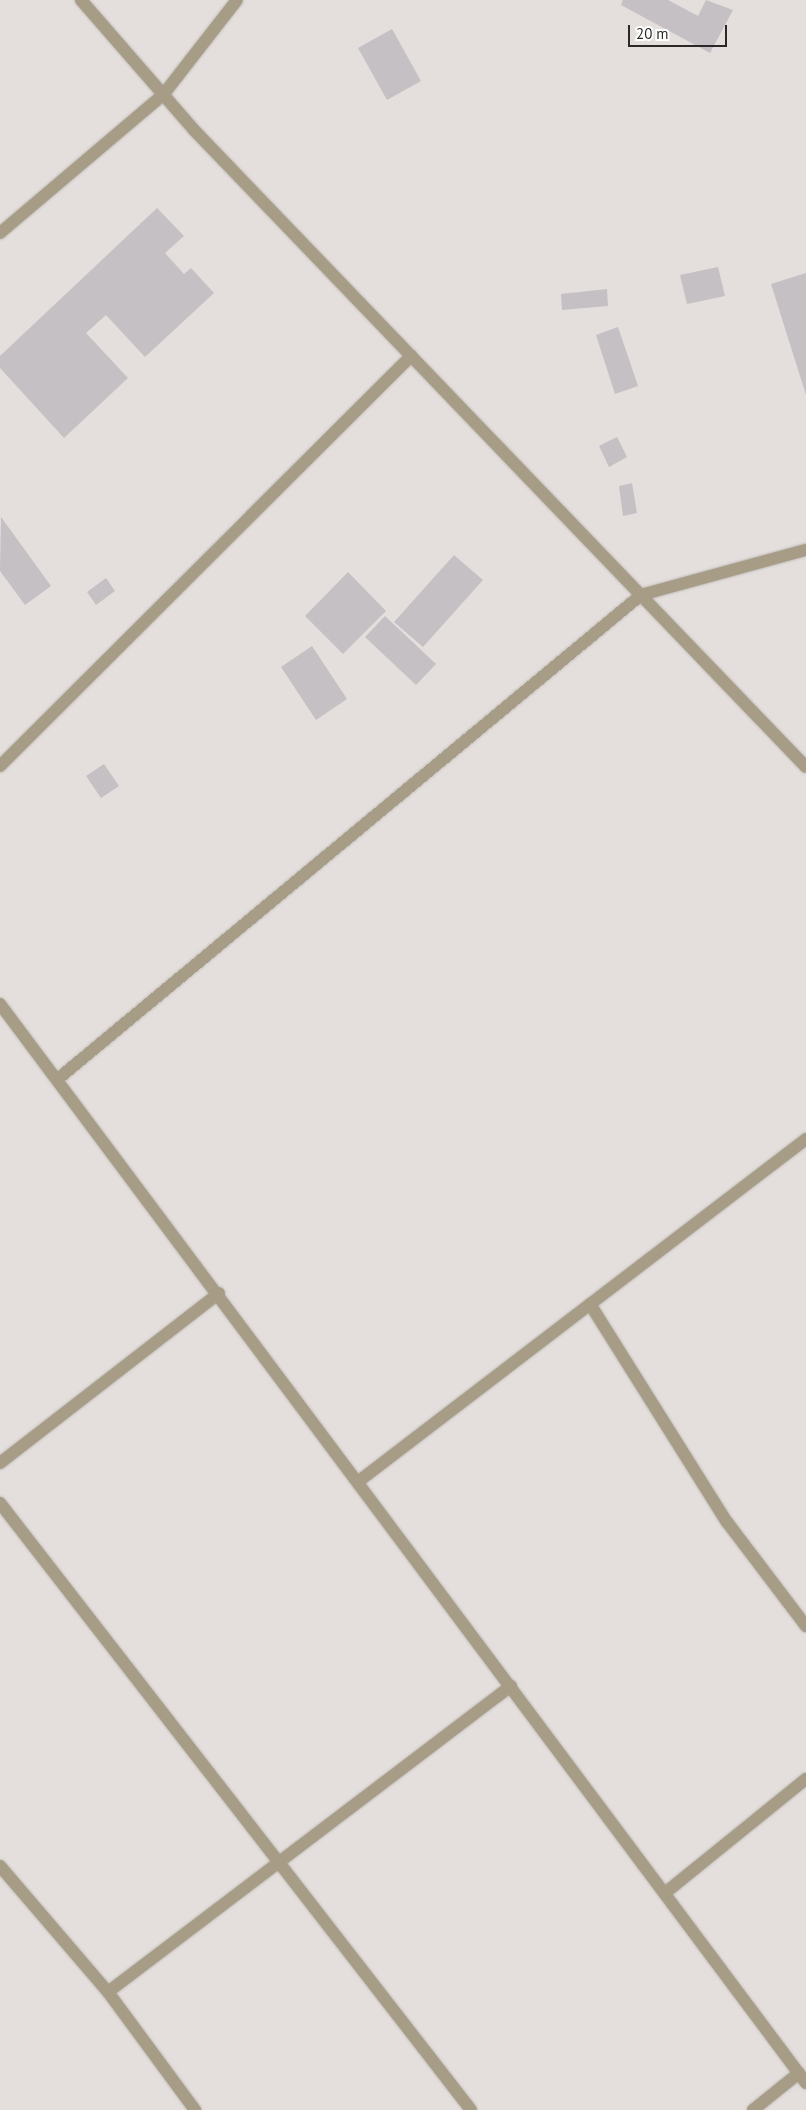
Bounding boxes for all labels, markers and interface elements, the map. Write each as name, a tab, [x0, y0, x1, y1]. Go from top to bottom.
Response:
scale bar	[631, 15, 730, 47]
text: 20 m	[636, 24, 669, 43]

